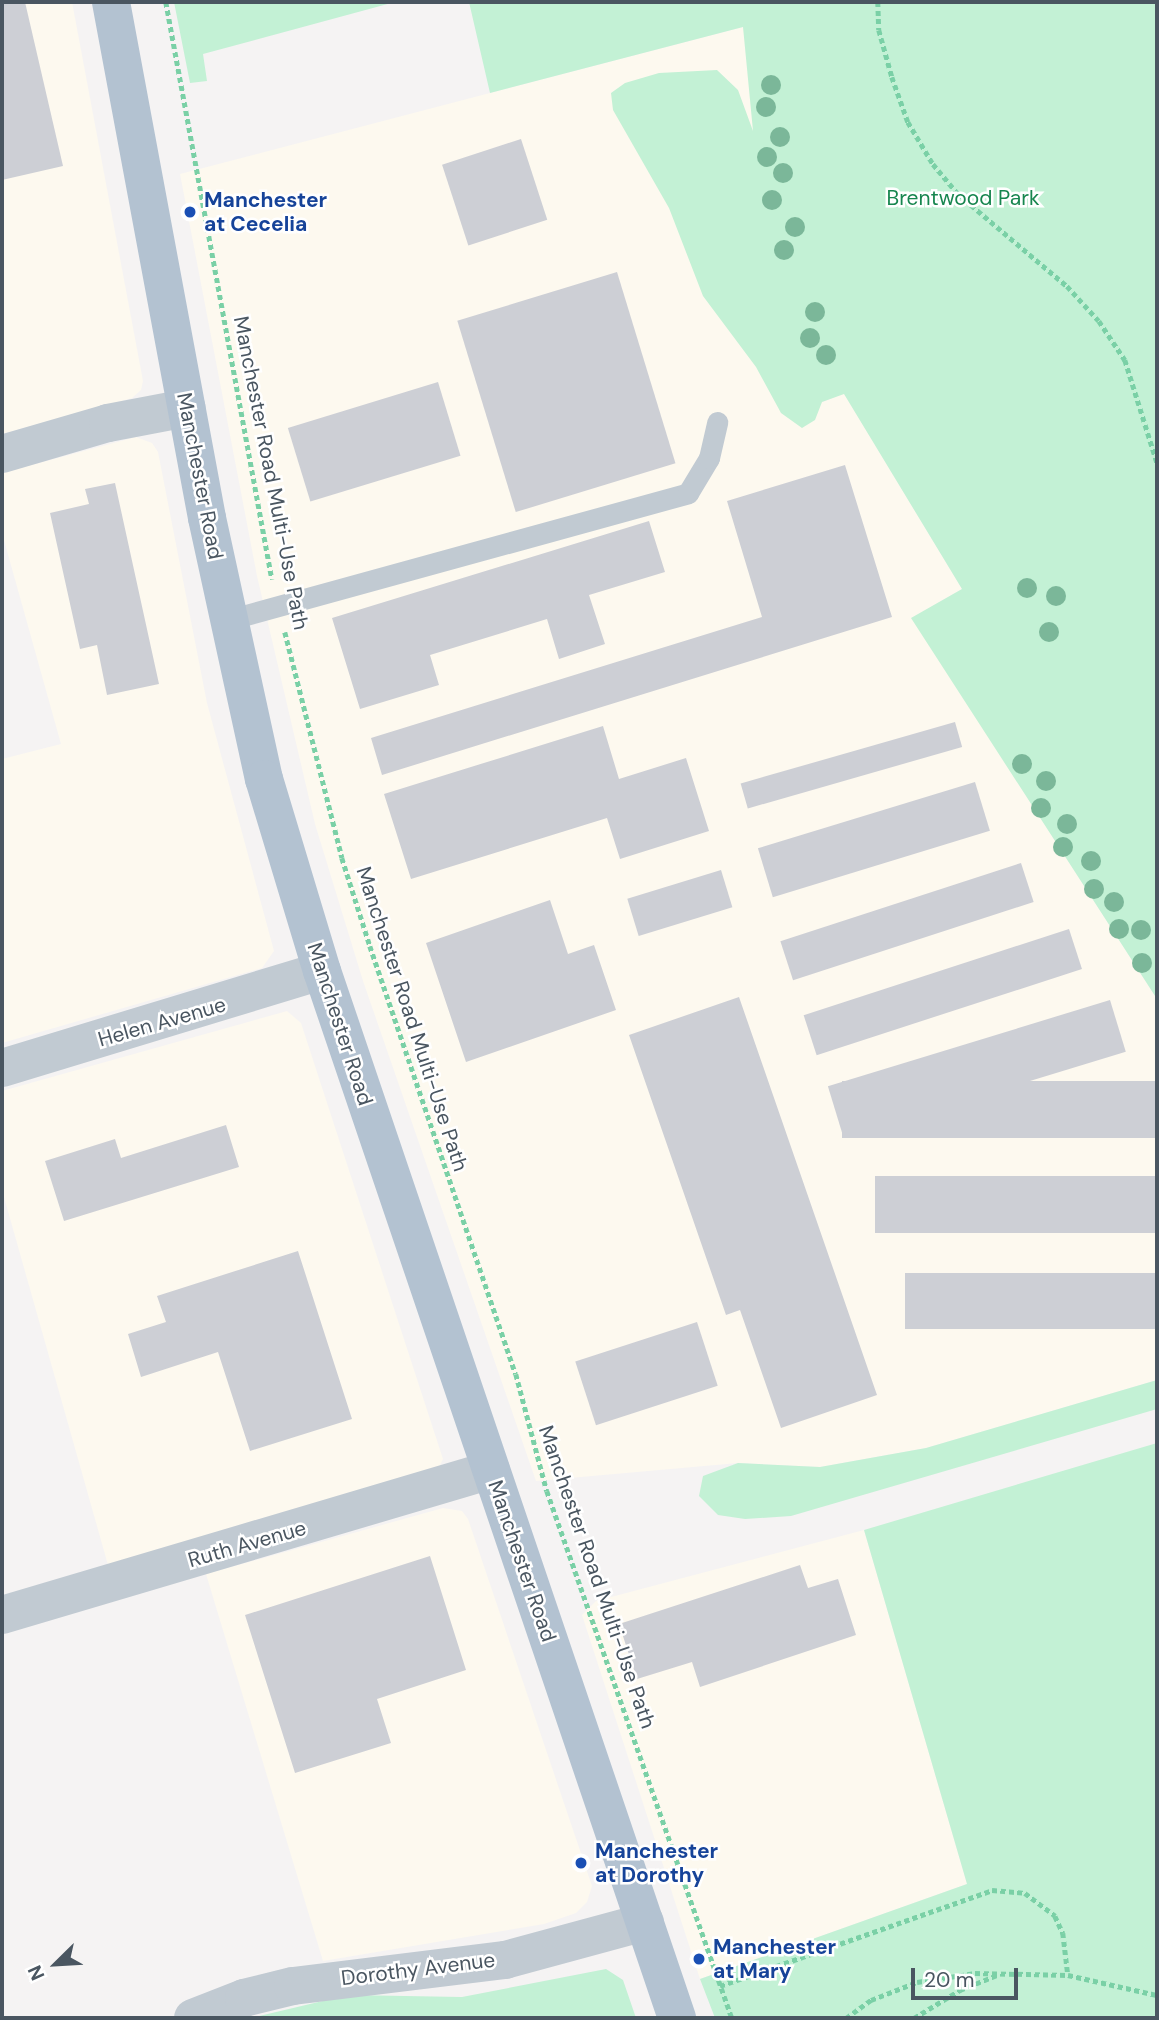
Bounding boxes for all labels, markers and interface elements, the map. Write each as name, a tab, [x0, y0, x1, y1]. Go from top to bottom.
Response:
park label: Brentwood Park	[886, 185, 1040, 211]
place label: Manchester at Cecelia	[204, 187, 327, 237]
marker: Manchester at Cecelia	[182, 204, 198, 220]
street label: Manchester Road Multi-Use Path	[228, 314, 314, 632]
street label: Manchester Road	[171, 390, 229, 562]
street label: Manchester Road Multi-Use Path	[351, 863, 473, 1175]
street label: Manchester Road	[302, 940, 378, 1108]
street label: Helen Avenue	[95, 992, 229, 1052]
street label: Manchester Road Multi-Use Path	[533, 1422, 661, 1732]
street label: Manchester Road	[483, 1477, 561, 1645]
street label: Ruth Avenue	[185, 1515, 309, 1573]
place label: Manchester at Dorothy	[595, 1838, 718, 1888]
marker: Manchester at Dorothy	[573, 1855, 589, 1871]
north arrow	[21, 1929, 91, 1999]
place label: Manchester at Mary	[713, 1934, 836, 1984]
street label: Dorothy Avenue	[340, 1947, 496, 1991]
marker: Manchester at Mary	[691, 1951, 707, 1967]
scale bar	[914, 1954, 1021, 1998]
text: N	[22, 1961, 51, 1984]
text: 20 m	[924, 1966, 975, 1994]

